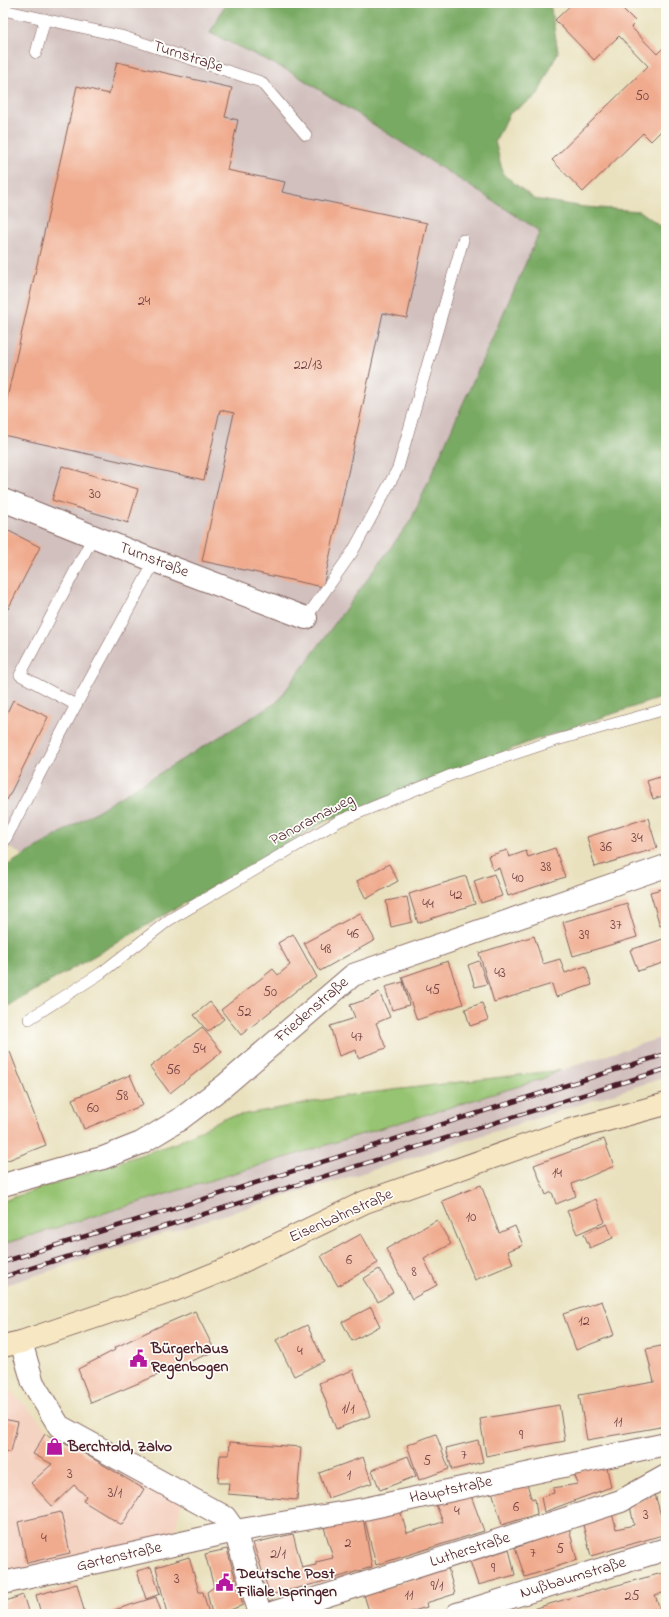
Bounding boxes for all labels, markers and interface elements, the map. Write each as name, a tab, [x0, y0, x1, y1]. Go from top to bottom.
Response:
street label: Turnstraße	[150, 34, 227, 80]
house number: 50	[635, 86, 649, 107]
house number: 24	[138, 291, 151, 312]
house number: 22/13	[294, 355, 322, 376]
house number: 30	[89, 484, 101, 505]
street label: Turnstraße	[116, 536, 193, 585]
street label: Panoramaweg	[265, 788, 359, 852]
house number: 34	[631, 828, 643, 849]
house number: 36	[600, 837, 612, 858]
house number: 38	[540, 857, 552, 878]
house number: 40	[512, 868, 524, 889]
house number: 42	[450, 885, 462, 906]
house number: 44	[422, 894, 434, 915]
house number: 37	[610, 915, 622, 936]
house number: 46	[347, 924, 359, 945]
house number: 39	[579, 925, 590, 946]
house number: 48	[320, 939, 332, 960]
house number: 43	[494, 963, 506, 984]
street label: Friedenstraße	[269, 971, 355, 1050]
house number: 45	[426, 980, 440, 1001]
house number: 50	[263, 982, 277, 1003]
house number: 52	[237, 1002, 252, 1023]
house number: 47	[351, 1027, 363, 1048]
house number: 54	[192, 1039, 206, 1060]
house number: 56	[166, 1060, 180, 1081]
house number: 58	[115, 1086, 129, 1107]
house number: 60	[87, 1098, 99, 1119]
house number: 14	[552, 1163, 562, 1184]
street label: Eisenbahnstraße	[285, 1182, 397, 1250]
house number: 10	[466, 1207, 476, 1228]
house number: 6	[346, 1250, 352, 1271]
house number: 8	[411, 1262, 417, 1283]
house number: 12	[578, 1311, 590, 1332]
place label: Bürgerhaus Regenbogen	[150, 1337, 229, 1380]
house number: 4	[297, 1341, 303, 1362]
public building icon: Bürgerhaus Regenbogen	[128, 1348, 148, 1368]
house number: 1/1	[341, 1399, 355, 1420]
house number: 11	[614, 1412, 623, 1433]
house number: 9	[519, 1425, 524, 1446]
place label: Berchtold, Zalvo	[67, 1435, 172, 1459]
shop icon: Berchtold, Zalvo	[45, 1437, 65, 1457]
house number: 7	[461, 1445, 467, 1466]
house number: 5	[423, 1451, 431, 1472]
house number: 3	[67, 1464, 73, 1485]
house number: 1	[347, 1465, 352, 1486]
street label: Hauptstraße	[408, 1469, 495, 1510]
house number: 3/1	[108, 1483, 123, 1504]
house number: 6	[513, 1497, 519, 1518]
house number: 4	[454, 1501, 460, 1522]
house number: 3	[643, 1505, 649, 1526]
street label: Lutherstraße	[427, 1526, 514, 1574]
house number: 4	[41, 1528, 47, 1549]
house number: 2	[345, 1533, 352, 1554]
street label: Gartenstraße	[74, 1535, 165, 1578]
house number: 5	[556, 1539, 564, 1560]
house number: 7	[530, 1543, 536, 1564]
house number: 2/1	[270, 1544, 286, 1565]
street label: Nußbaumstraße	[517, 1550, 630, 1605]
house number: 9	[491, 1558, 496, 1579]
place label: Deutsche Post Filiale Ispringen	[236, 1562, 337, 1605]
house number: 3	[174, 1569, 180, 1590]
public building icon: Deutsche Post Filiale Ispringen	[214, 1573, 234, 1593]
house number: 9/1	[430, 1576, 444, 1597]
house number: 11	[405, 1585, 414, 1606]
house number: 25	[625, 1586, 639, 1607]

